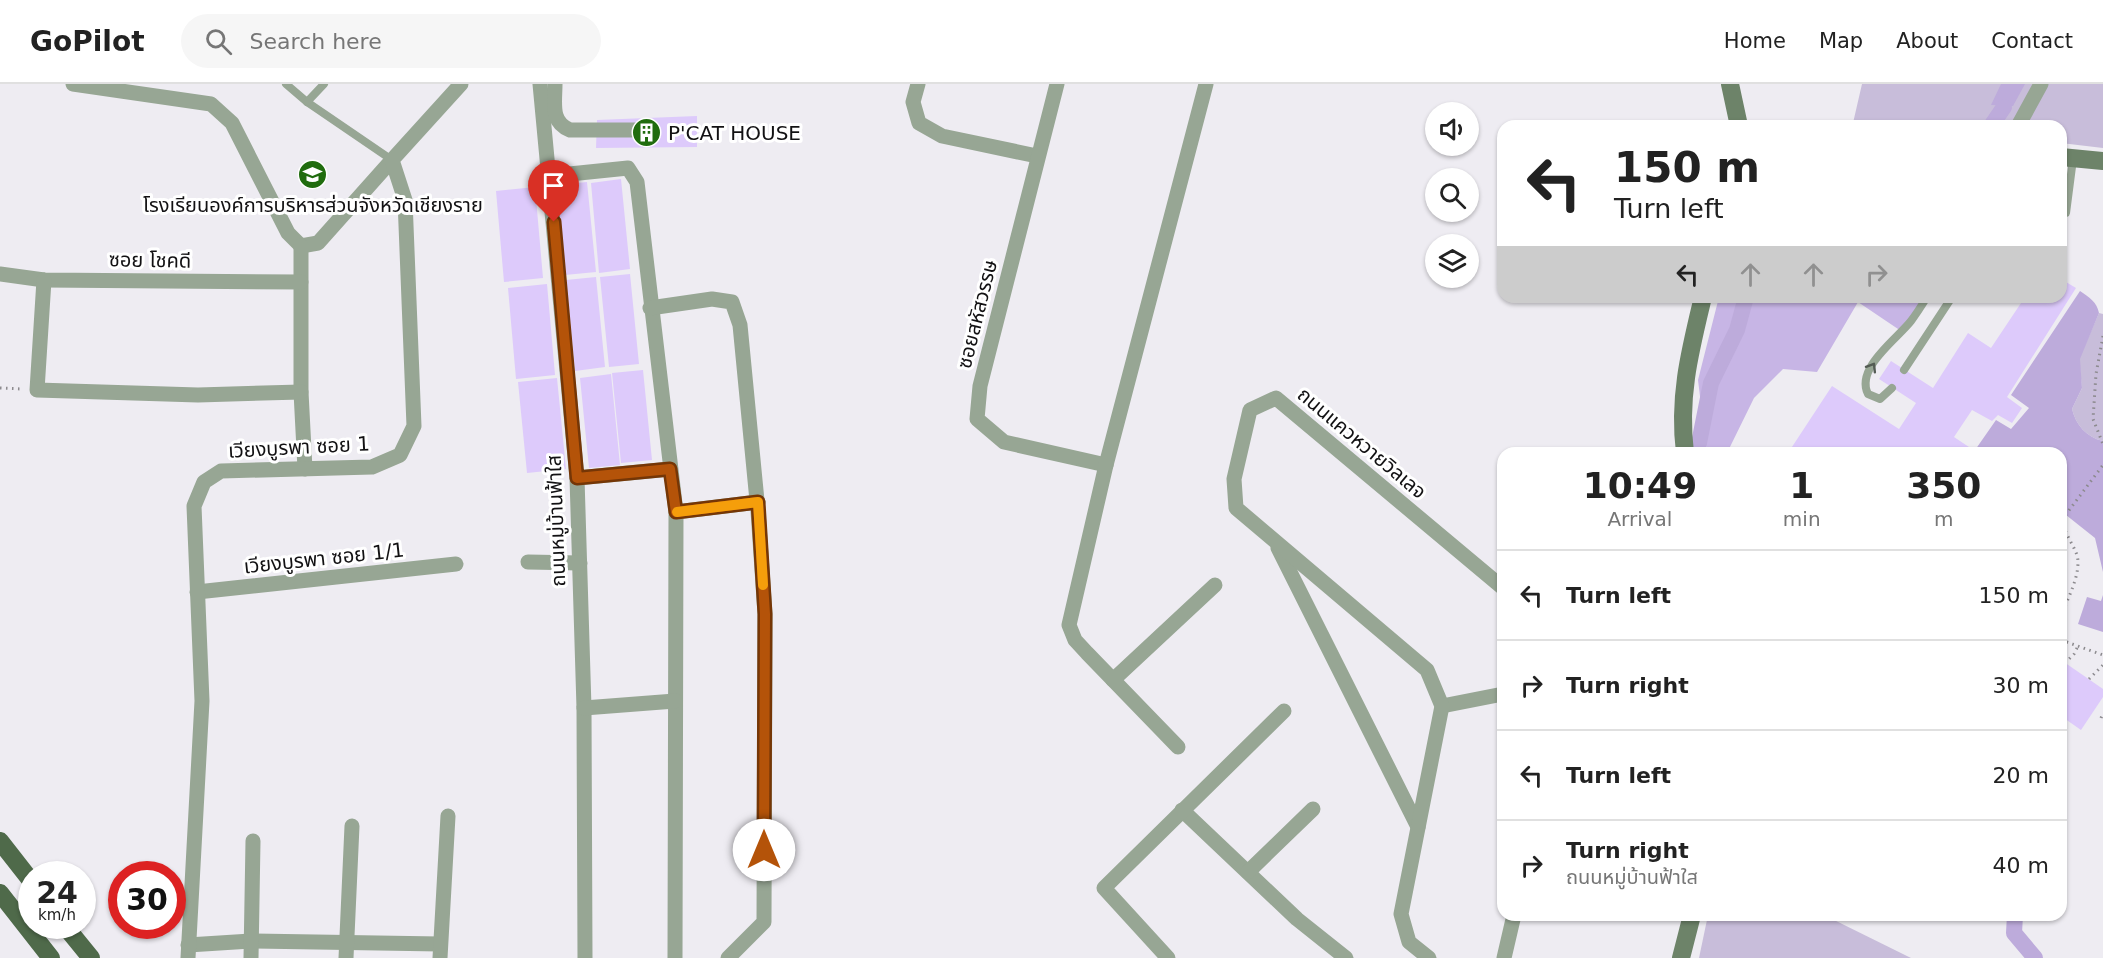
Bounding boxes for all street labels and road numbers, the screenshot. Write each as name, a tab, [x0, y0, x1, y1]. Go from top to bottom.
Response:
street label: ซอย โชคดี	[109, 247, 191, 273]
street label: ซอยสหัสวรรษ	[952, 257, 1002, 371]
street label: ถนนแควหวายวิลเลจ	[1293, 382, 1431, 504]
street label: เวียงบูรพา ซอย 1	[227, 431, 371, 464]
street label: ถนนหมู่บ้านฟ้าใส	[542, 455, 571, 587]
street label: เวียงบูรพา ซอย 1/1	[242, 538, 406, 579]

